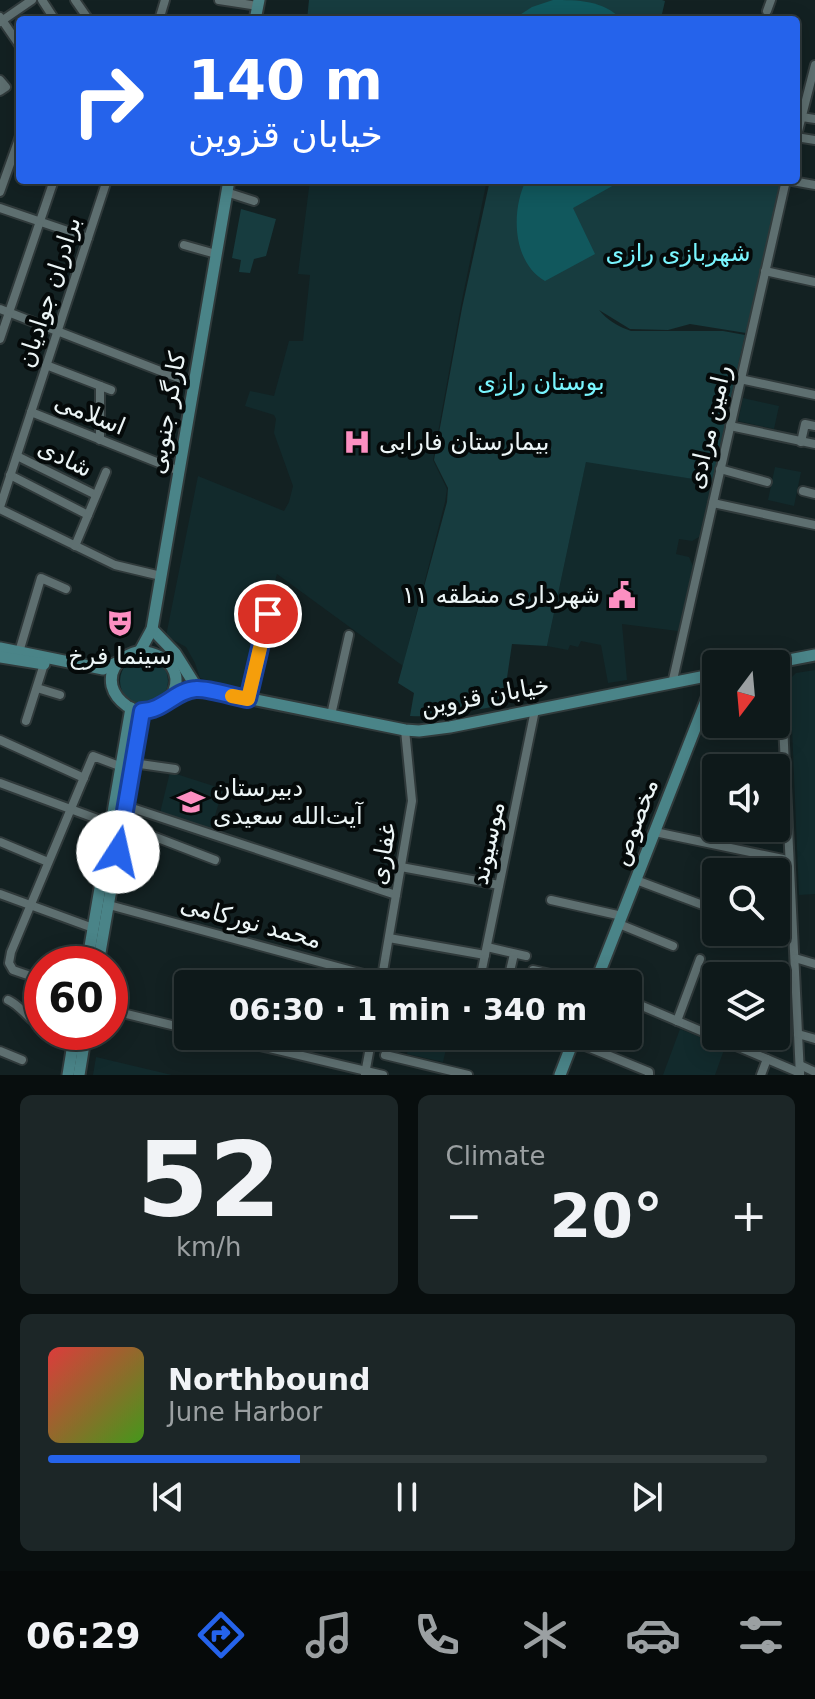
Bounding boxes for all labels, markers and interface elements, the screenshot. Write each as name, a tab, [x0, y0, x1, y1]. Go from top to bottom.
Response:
text: 140 m	[188, 47, 383, 112]
icon: right	[56, 48, 160, 152]
text: خیابان قزوین	[188, 114, 383, 155]
street label: برادران جوادیان	[11, 213, 87, 371]
park label: شهربازی رازی	[605, 239, 751, 267]
street label: کارگر جنوبی	[142, 349, 192, 476]
street label: رامین مرادی	[681, 362, 737, 492]
park label: بوستان رازی	[477, 368, 605, 396]
street label: اسلامی	[50, 387, 130, 441]
hospital icon: بیمارستان فارابی	[342, 427, 372, 457]
place label: بیمارستان فارابی	[379, 428, 549, 456]
street label: شادی	[33, 433, 97, 483]
pin	[234, 580, 302, 648]
public building icon: شهرداری منطقه ۱۱	[607, 580, 637, 610]
place label: شهرداری منطقه ۱۱	[402, 581, 600, 609]
icon: arrive	[246, 592, 290, 636]
theatre icon: سینما فرخ	[105, 608, 135, 638]
place label: سینما فرخ	[68, 642, 172, 670]
north arrow	[702, 650, 790, 738]
map controls	[702, 650, 790, 1050]
street label: خیابان قزوین	[419, 671, 551, 721]
button: sound	[702, 754, 790, 842]
place label: دبیرستان آیت‌الله سعیدی	[213, 774, 364, 830]
street label: مخصوص	[606, 775, 664, 869]
school or university icon: دبیرستان آیت‌الله سعیدی	[176, 787, 206, 817]
street label: موسیوند	[466, 799, 510, 887]
position arrow	[76, 810, 160, 894]
street label: غفاری	[364, 821, 402, 887]
button: search	[702, 858, 790, 946]
street label: محمد نورکامی	[177, 890, 325, 954]
speed limit sign: 60	[24, 946, 128, 1050]
button: layers	[702, 962, 790, 1050]
text: 06:30 · 1 min · 340 m	[229, 992, 587, 1027]
text: 52	[136, 1119, 281, 1241]
text: Climate	[446, 1141, 546, 1171]
text: 20°	[550, 1181, 663, 1251]
text: −	[446, 1190, 482, 1241]
text: +	[730, 1190, 767, 1241]
text: km/h	[176, 1232, 242, 1262]
text: Northbound	[168, 1362, 371, 1397]
text: June Harbor	[168, 1397, 322, 1427]
icon: previous	[146, 1475, 190, 1519]
icon: pause	[385, 1475, 429, 1519]
icon: next	[625, 1475, 669, 1519]
icon: directions	[193, 1607, 249, 1663]
icon: music	[301, 1607, 357, 1663]
icon: phone	[409, 1607, 465, 1663]
icon: climate	[517, 1607, 573, 1663]
icon: car	[625, 1607, 681, 1663]
icon: filters	[733, 1607, 789, 1663]
text: 06:29	[26, 1615, 141, 1656]

